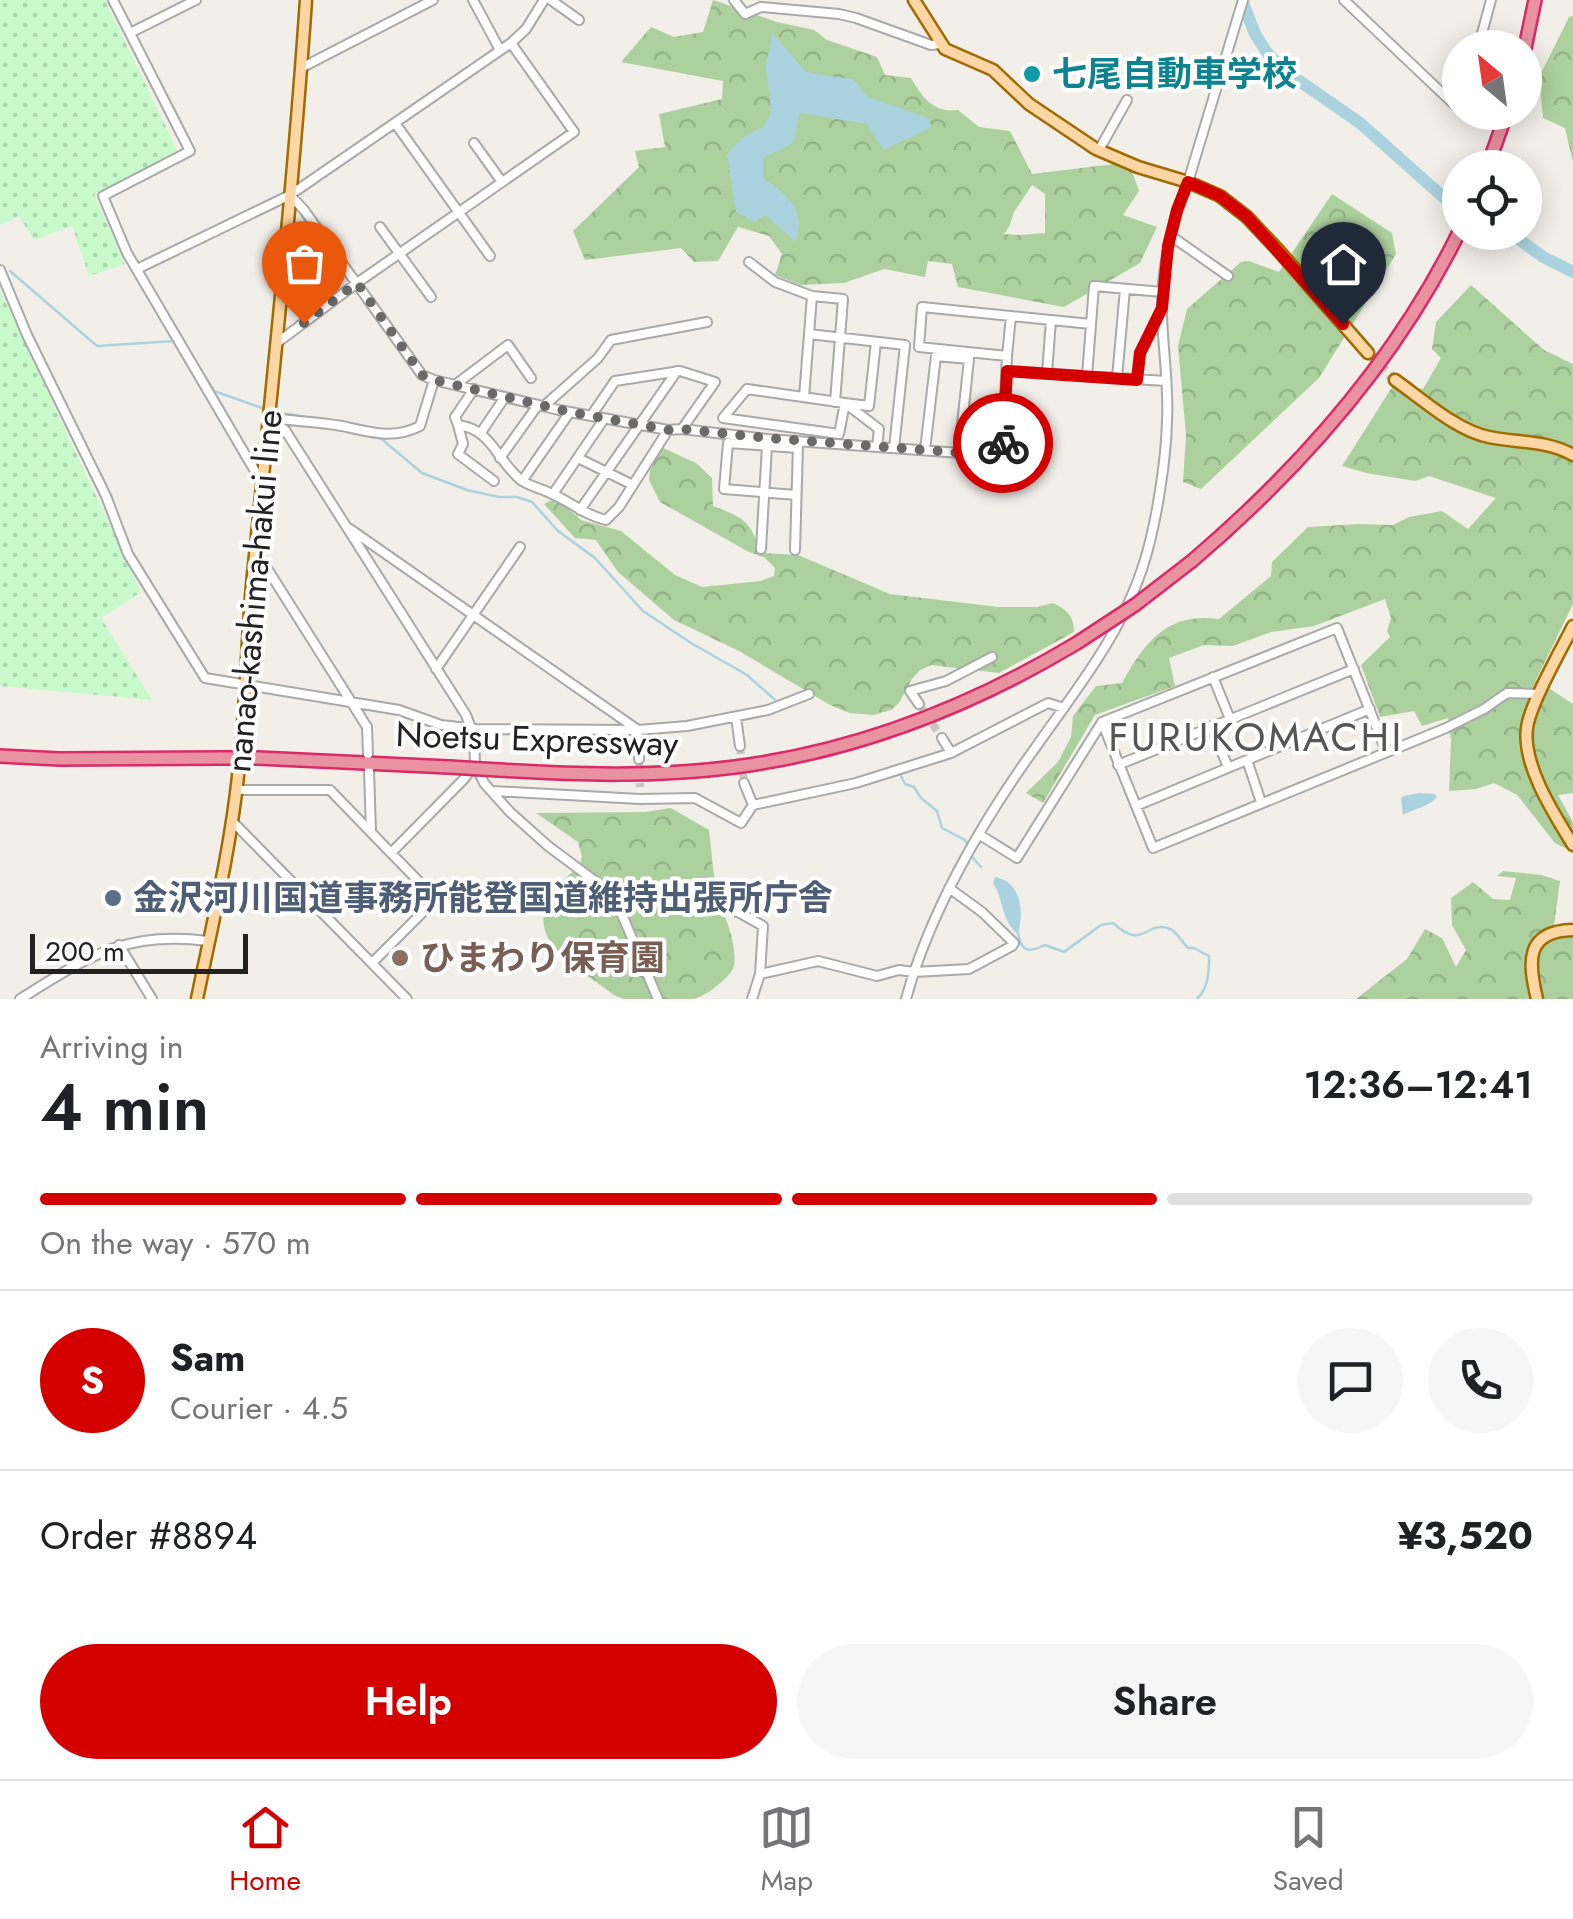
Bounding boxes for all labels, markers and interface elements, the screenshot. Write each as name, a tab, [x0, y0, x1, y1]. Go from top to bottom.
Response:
north arrow	[1442, 30, 1542, 130]
map controls	[1442, 30, 1542, 250]
place label: 七尾自動車学校	[1052, 49, 1297, 99]
marker: 七尾自動車学校	[1021, 63, 1043, 85]
button: locate	[1442, 150, 1542, 250]
pin	[262, 221, 347, 324]
pin	[1301, 222, 1386, 325]
icon: bag	[277, 236, 332, 291]
icon: home	[1316, 237, 1371, 292]
courier	[953, 393, 1053, 493]
street label: nanao-kashima-hakui line	[213, 408, 295, 774]
icon: bike	[976, 416, 1031, 471]
district label: FURUKOMACHI	[1108, 708, 1404, 766]
street label: Noetsu Expressway	[395, 709, 680, 769]
place label: 金沢河川国道事務所能登国道維持出張所庁舎	[133, 873, 833, 923]
marker: 金沢河川国道事務所能登国道維持出張所庁舎	[102, 887, 124, 909]
scale bar	[30, 929, 248, 974]
text: 200 m	[45, 931, 125, 972]
place label: ひまわり保育園	[420, 933, 665, 983]
marker: ひまわり保育園	[389, 947, 411, 969]
text: Arriving in	[40, 1024, 184, 1070]
text: 12:36–12:41	[1304, 1057, 1533, 1112]
text: 4 min	[40, 1060, 209, 1154]
text: On the way · 570 m	[40, 1220, 311, 1266]
button: chat	[1298, 1328, 1403, 1433]
button: phone	[1428, 1328, 1533, 1433]
text: Sam	[170, 1330, 245, 1385]
text: S	[81, 1353, 104, 1408]
text: Courier · 4.5	[170, 1385, 348, 1431]
text: Order #8894	[40, 1508, 257, 1563]
text: ¥3,520	[1398, 1508, 1533, 1563]
button: Help	[40, 1644, 777, 1759]
button: Share	[797, 1644, 1533, 1759]
tab: Home	[229, 1800, 301, 1901]
tab: Map	[759, 1800, 814, 1901]
tab: Saved	[1273, 1800, 1344, 1901]

